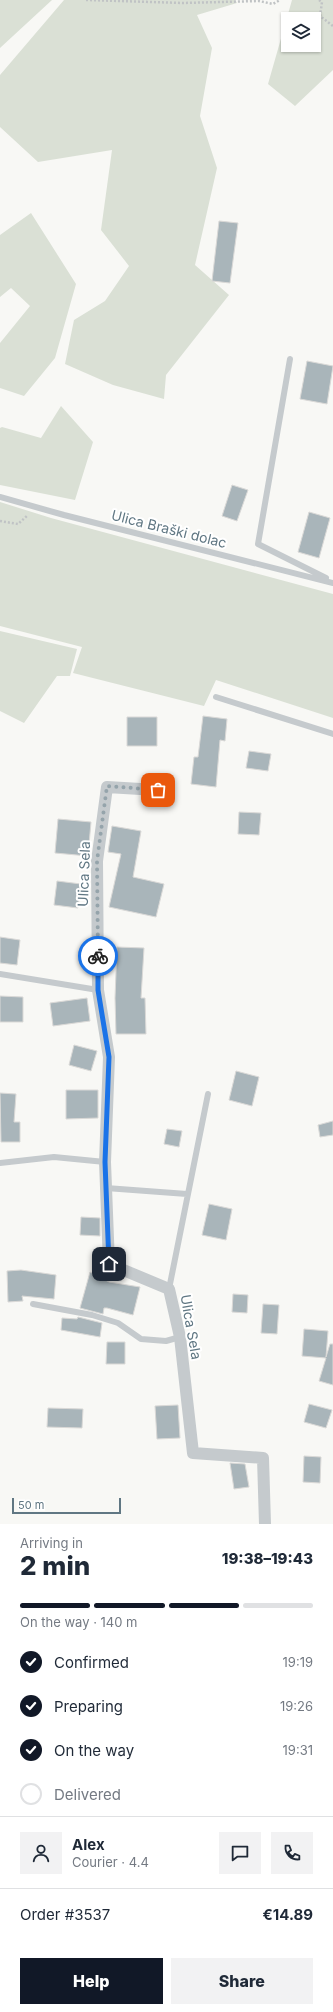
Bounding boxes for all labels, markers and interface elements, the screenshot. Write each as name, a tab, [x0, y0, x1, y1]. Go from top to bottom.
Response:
map controls	[281, 12, 321, 52]
button: layers	[281, 12, 321, 52]
street label: Ulica Braški dolac	[110, 506, 228, 551]
pin	[141, 773, 175, 807]
icon: bag	[147, 779, 169, 801]
street label: Ulica Sela	[74, 841, 93, 907]
courier	[78, 936, 118, 976]
icon: bike	[87, 945, 109, 967]
pin	[92, 1247, 126, 1281]
icon: home	[98, 1253, 120, 1275]
street label: Ulica Sela	[177, 1293, 206, 1361]
scale bar	[12, 1496, 121, 1515]
text: 50 m	[18, 1498, 44, 1512]
text: Arriving in	[20, 1535, 83, 1551]
text: 19:38–19:43	[222, 1549, 313, 1568]
text: 2 min	[20, 1550, 90, 1581]
text: On the way · 140 m	[20, 1614, 138, 1630]
icon: check	[20, 1651, 42, 1673]
text: Confirmed	[54, 1653, 129, 1672]
text: 19:19	[283, 1654, 313, 1670]
icon: check	[20, 1695, 42, 1717]
text: Preparing	[54, 1697, 123, 1716]
text: 19:26	[280, 1698, 313, 1714]
icon: check	[20, 1739, 42, 1761]
text: On the way	[54, 1741, 134, 1760]
text: 19:31	[283, 1742, 313, 1758]
text: Delivered	[54, 1785, 121, 1804]
button: person	[20, 1832, 62, 1874]
button: chat	[219, 1832, 261, 1874]
button: phone	[271, 1832, 313, 1874]
text: Alex	[72, 1835, 105, 1854]
text: Courier · 4.4	[72, 1854, 149, 1870]
text: Order #3537	[20, 1905, 110, 1924]
text: €14.89	[263, 1905, 313, 1924]
button: Help	[20, 1958, 163, 2004]
button: Share	[171, 1958, 313, 2004]

